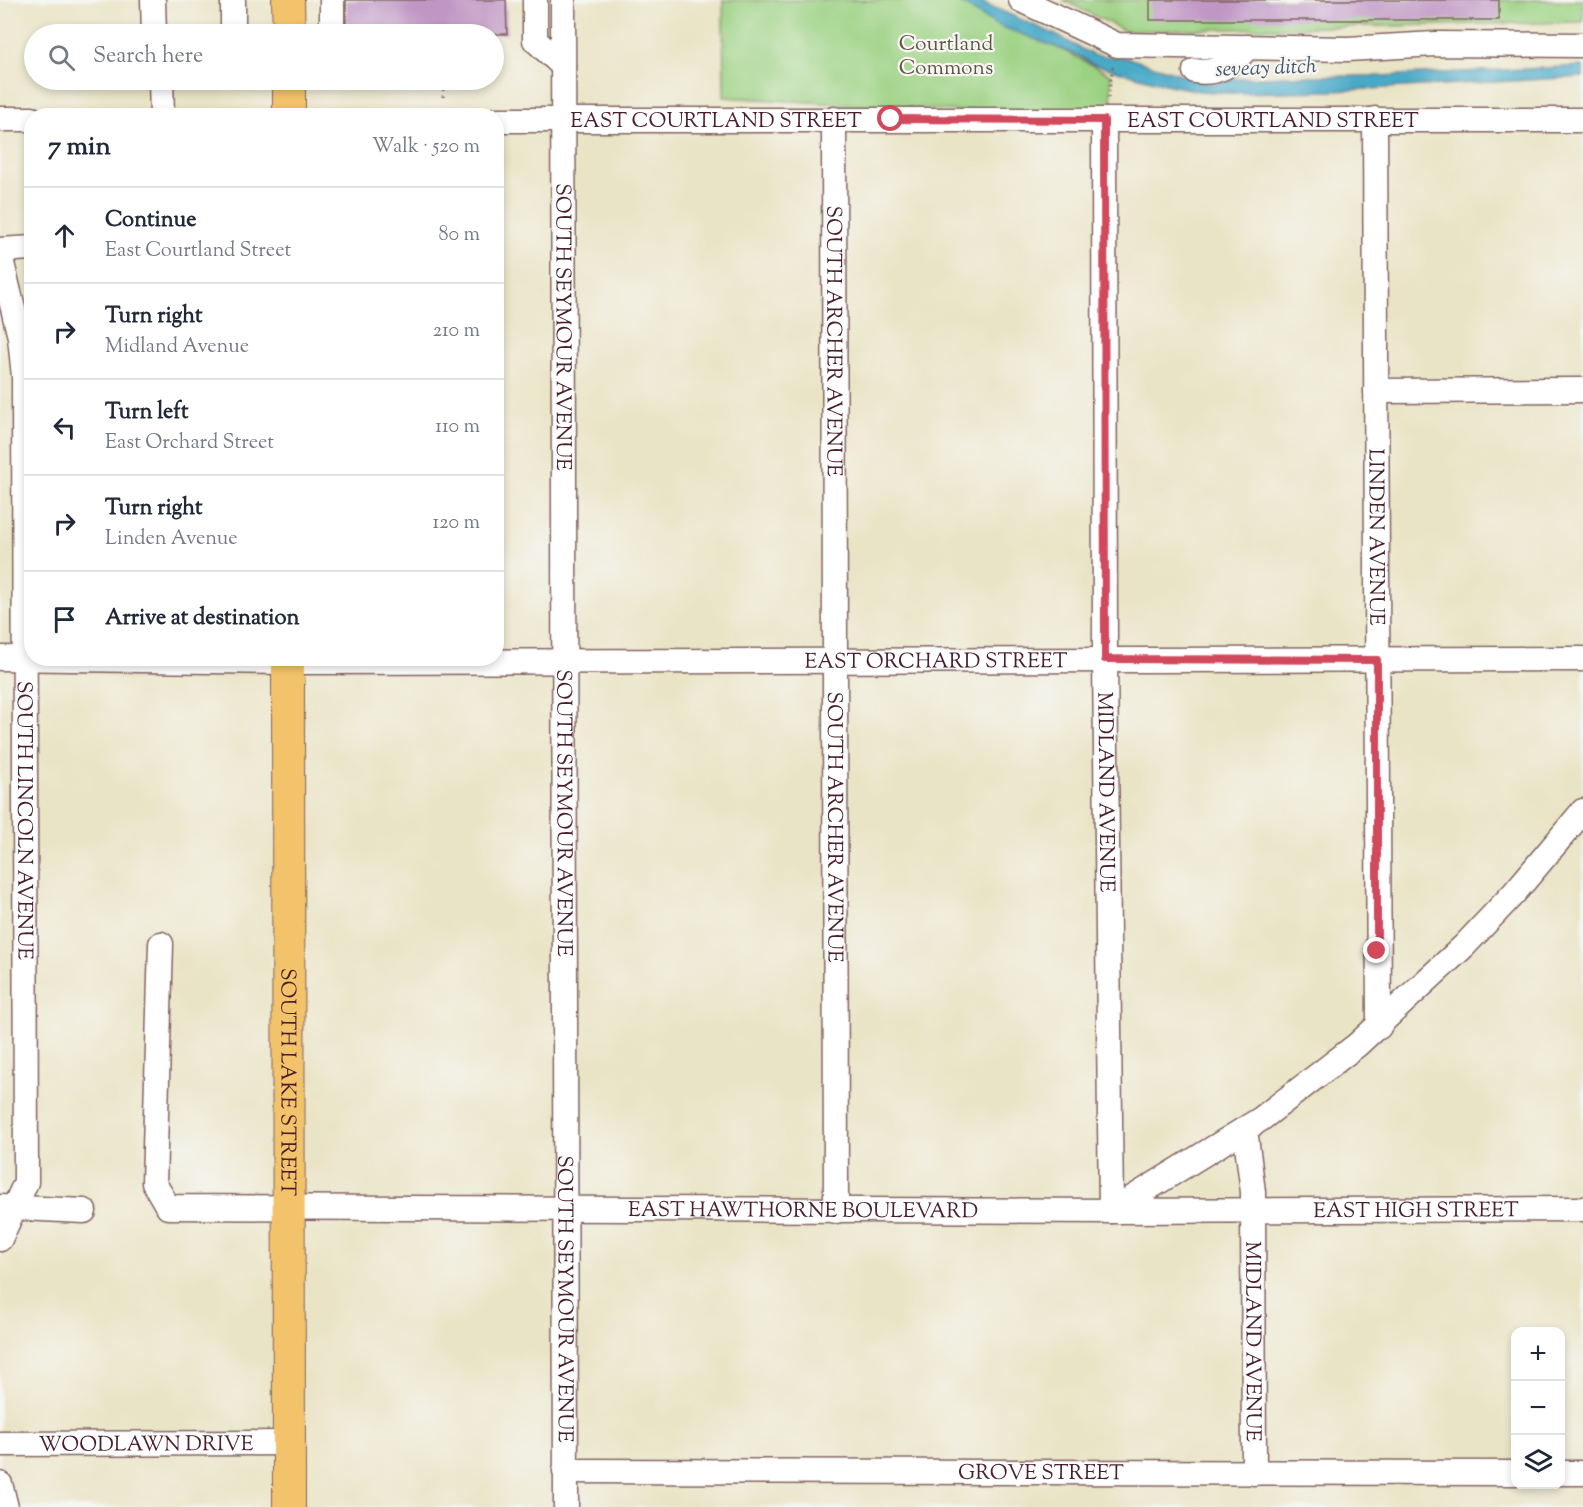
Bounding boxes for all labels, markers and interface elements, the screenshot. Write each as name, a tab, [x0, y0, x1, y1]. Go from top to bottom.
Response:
search box	[24, 24, 504, 90]
park label: Courtland Commons	[899, 30, 993, 84]
icon: search	[45, 41, 78, 74]
text: Search here	[93, 41, 203, 73]
water label: seveay ditch	[1215, 51, 1318, 87]
route start	[877, 105, 903, 131]
street label: EAST COURTLAND STREET	[570, 107, 862, 137]
street label: EAST COURTLAND STREET	[1127, 107, 1419, 137]
text: 7 min	[48, 129, 111, 166]
text: Walk · 520 m	[372, 133, 480, 162]
street label: SOUTH SEYMOUR AVENUE	[546, 183, 577, 471]
text: Continue	[105, 205, 196, 237]
street label: SOUTH ARCHER AVENUE	[817, 205, 848, 477]
icon: ahead	[48, 219, 81, 252]
text: 80 m	[439, 221, 480, 250]
text: East Courtland Street	[105, 237, 291, 266]
text: Turn right	[105, 301, 202, 333]
icon: right	[48, 315, 81, 348]
text: 210 m	[433, 317, 480, 346]
text: Midland Avenue	[105, 333, 249, 362]
text: Turn left	[105, 397, 188, 429]
icon: left	[48, 411, 81, 444]
text: 110 m	[435, 413, 480, 442]
text: East Orchard Street	[105, 429, 274, 458]
street label: LINDEN AVENUE	[1359, 448, 1390, 626]
text: Turn right	[105, 493, 202, 525]
icon: right	[48, 507, 81, 540]
text: 120 m	[432, 509, 480, 538]
text: Linden Avenue	[105, 525, 238, 554]
icon: arrive	[48, 603, 81, 636]
text: Arrive at destination	[105, 603, 300, 635]
street label: EAST ORCHARD STREET	[804, 647, 1068, 678]
street label: SOUTH SEYMOUR AVENUE	[547, 669, 578, 957]
street label: SOUTH LINCOLN AVENUE	[8, 681, 38, 960]
street label: SOUTH ARCHER AVENUE	[818, 691, 849, 963]
street label: MIDLAND AVENUE	[1088, 691, 1121, 893]
route end	[1363, 937, 1389, 963]
street label: SOUTH LAKE STREET	[271, 968, 302, 1196]
street label: SOUTH SEYMOUR AVENUE	[548, 1155, 579, 1443]
street label: EAST HAWTHORNE BOULEVARD	[628, 1196, 978, 1227]
street label: EAST HIGH STREET	[1313, 1196, 1519, 1227]
street label: MIDLAND AVENUE	[1236, 1241, 1267, 1442]
map controls	[1511, 1327, 1565, 1489]
button: +	[1511, 1327, 1565, 1381]
button: −	[1511, 1381, 1565, 1435]
street label: WOODLAWN DRIVE	[38, 1430, 254, 1461]
button: layers	[1511, 1435, 1565, 1489]
street label: GROVE STREET	[958, 1459, 1124, 1489]

